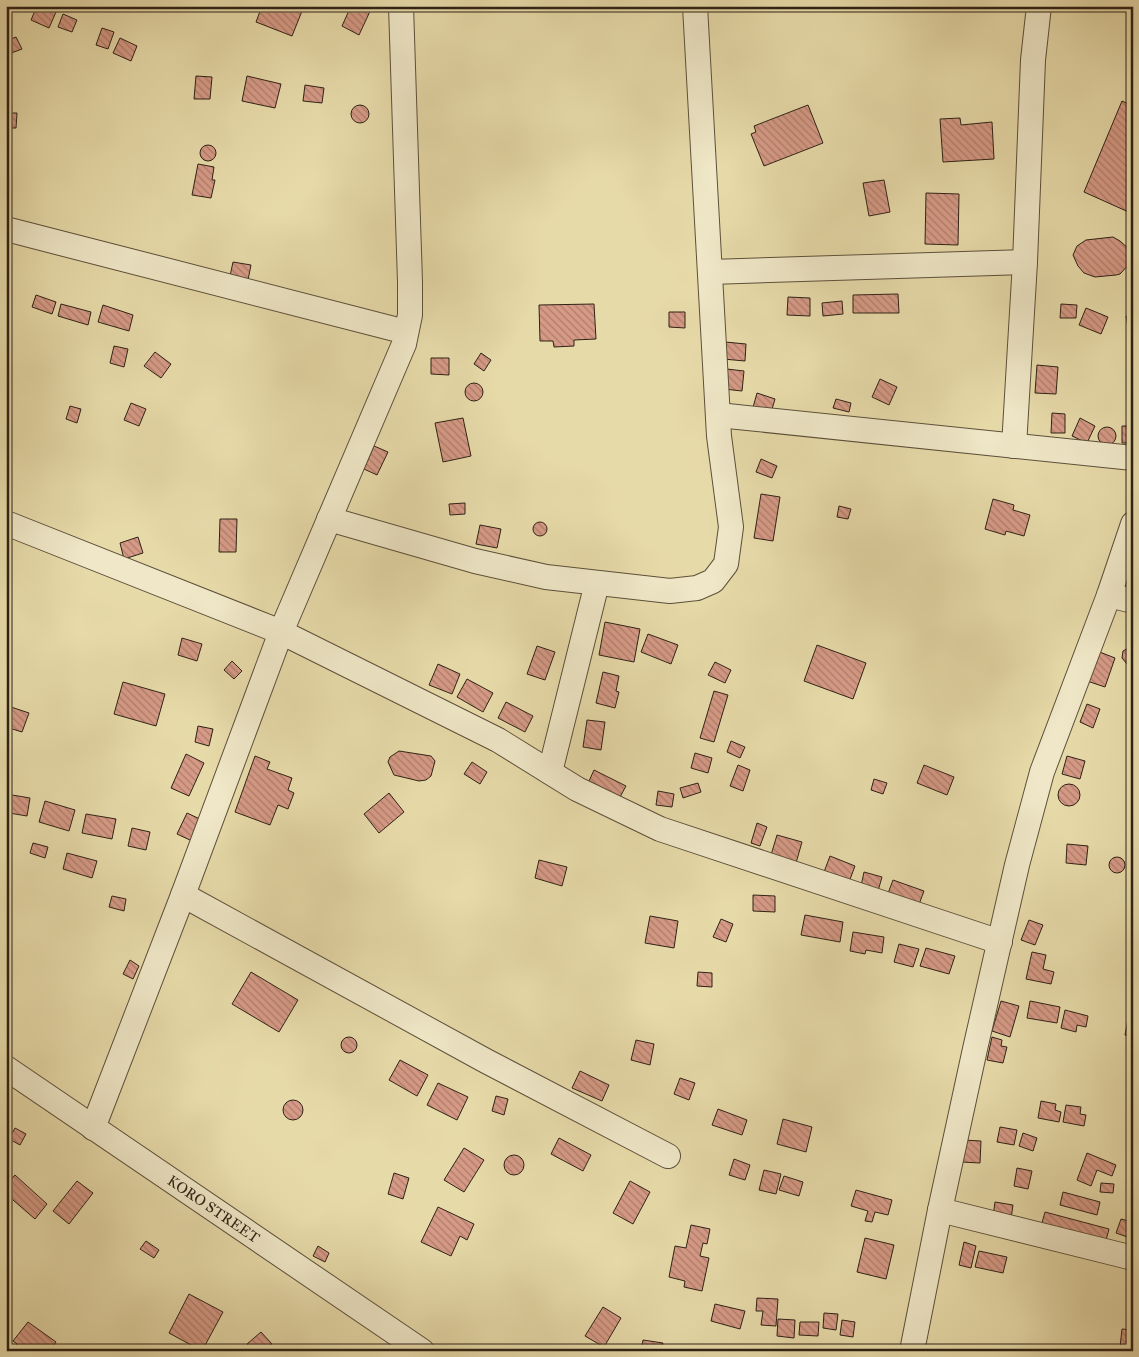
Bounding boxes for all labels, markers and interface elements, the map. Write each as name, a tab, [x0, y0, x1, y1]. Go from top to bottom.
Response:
street label: KORO STREET	[164, 1171, 263, 1247]

